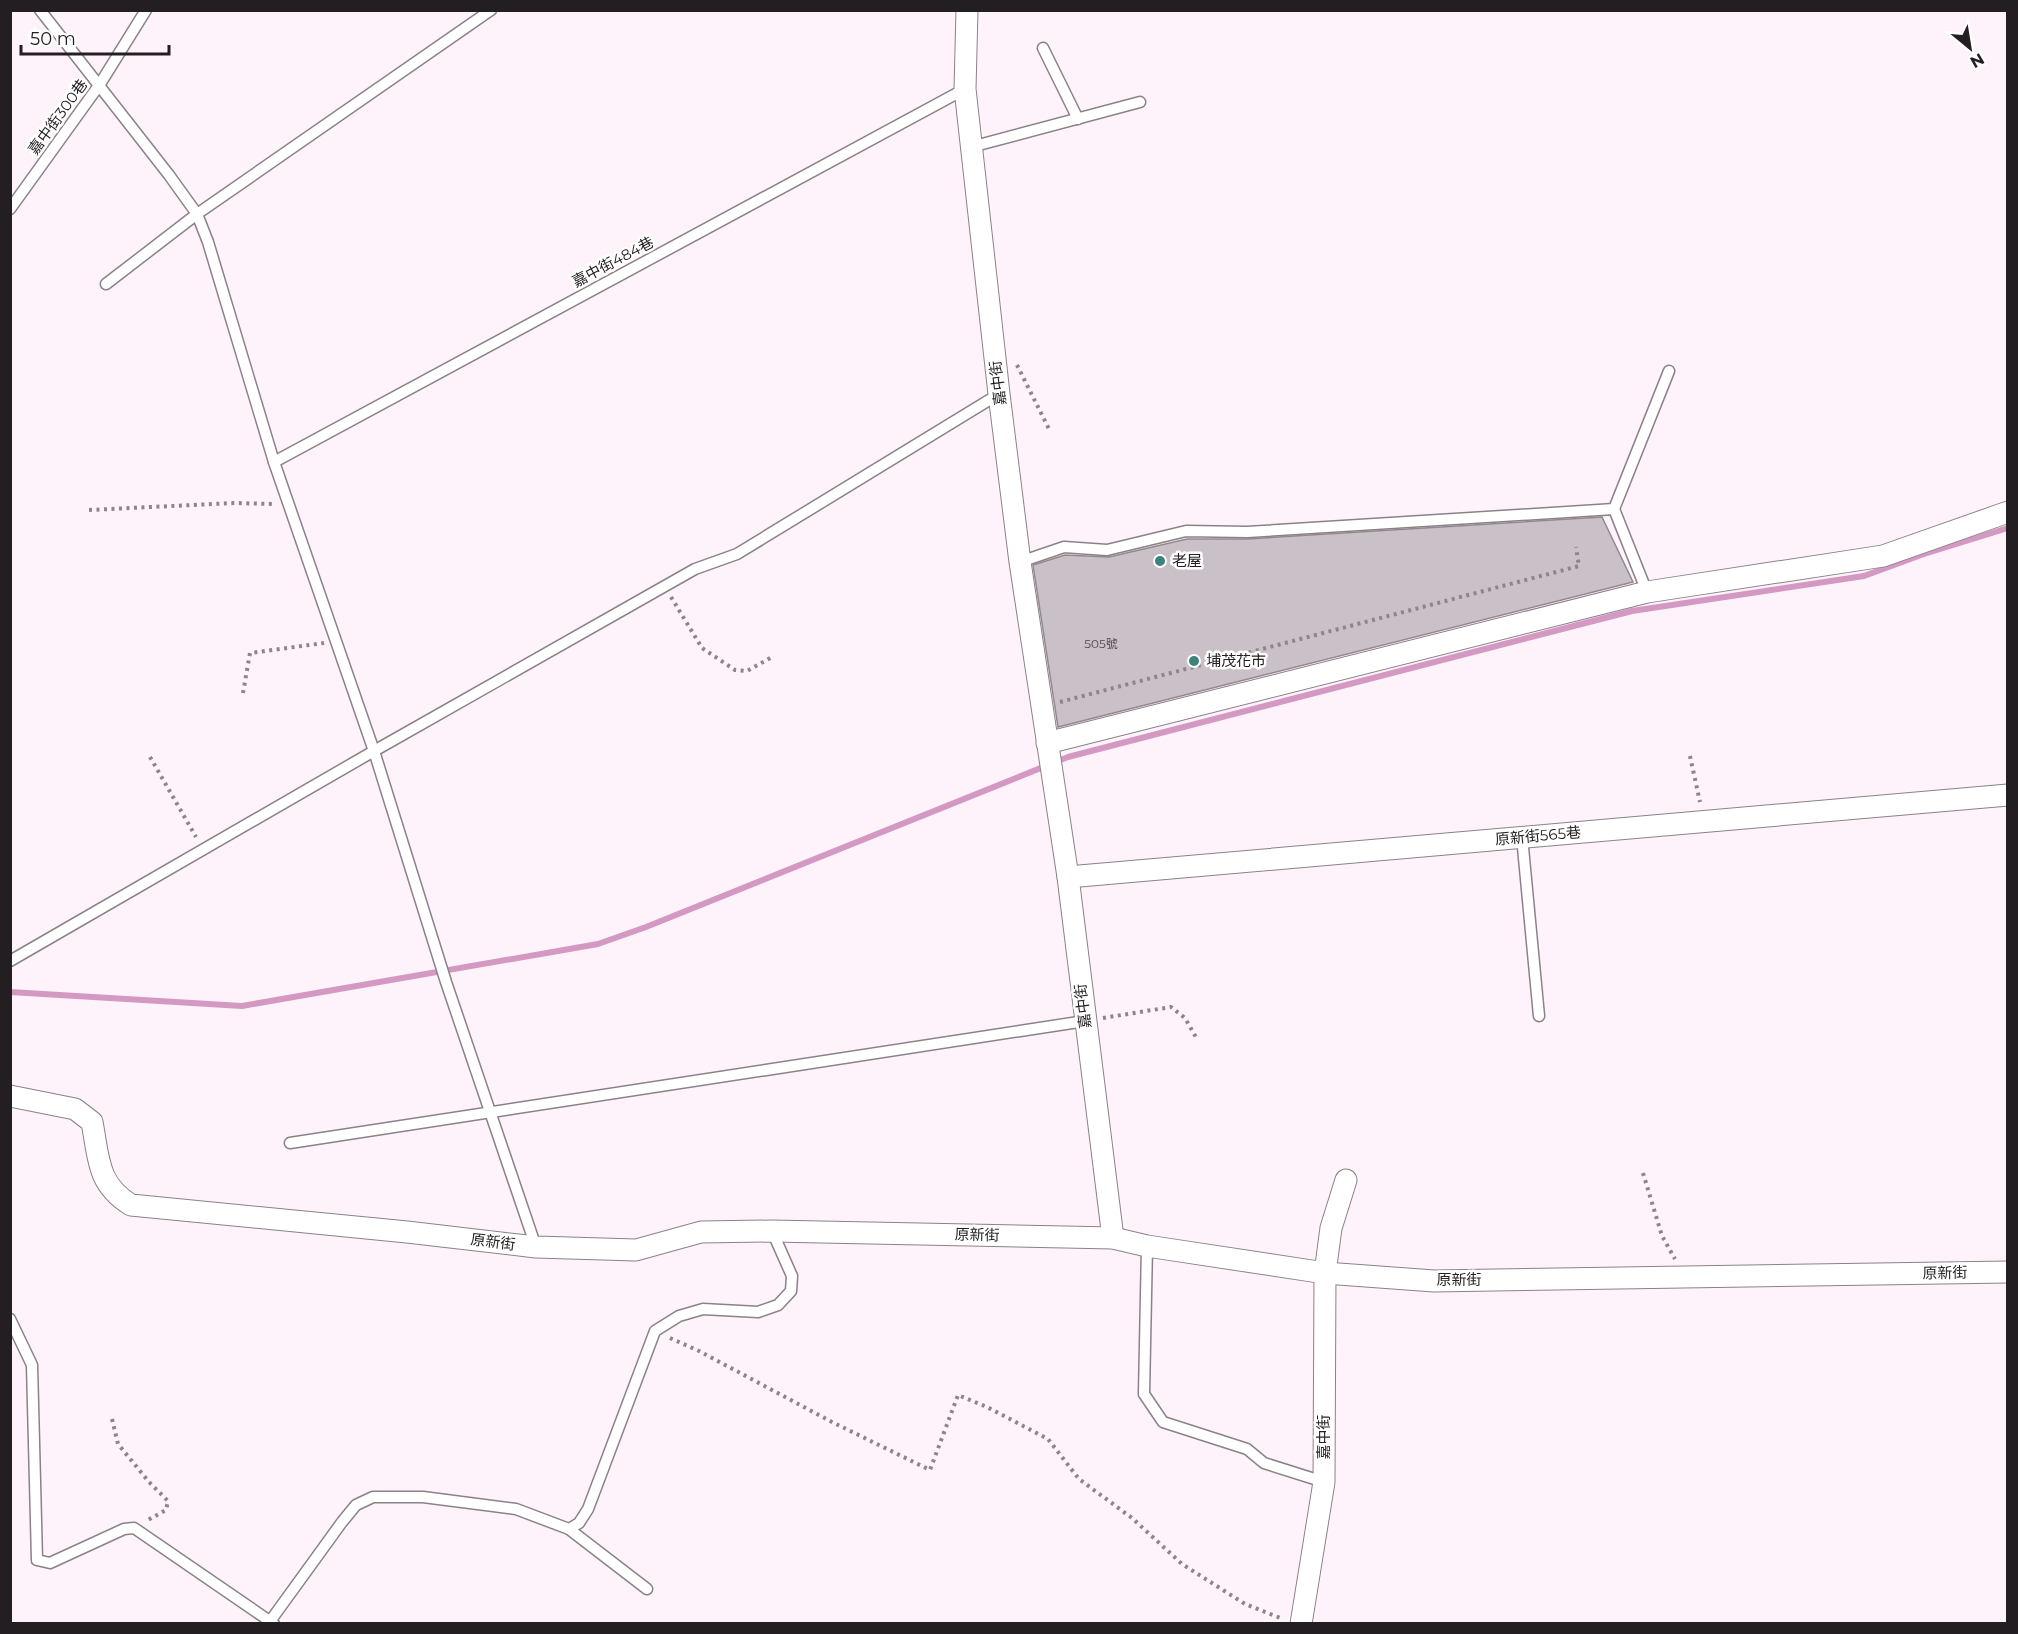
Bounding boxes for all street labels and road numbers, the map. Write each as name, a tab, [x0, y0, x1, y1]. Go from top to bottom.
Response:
street label: 嘉中街300巷	[24, 75, 91, 158]
street label: 嘉中街484巷	[569, 232, 657, 291]
street label: 嘉中街	[985, 360, 1010, 407]
street label: 原新街565巷	[1494, 822, 1582, 849]
street label: 嘉中街	[1070, 983, 1095, 1030]
street label: 原新街	[954, 1225, 1000, 1244]
street label: 原新街	[470, 1229, 517, 1254]
street label: 原新街	[1922, 1263, 1968, 1282]
street label: 原新街	[1436, 1270, 1482, 1289]
street label: 嘉中街	[1314, 1414, 1333, 1460]

